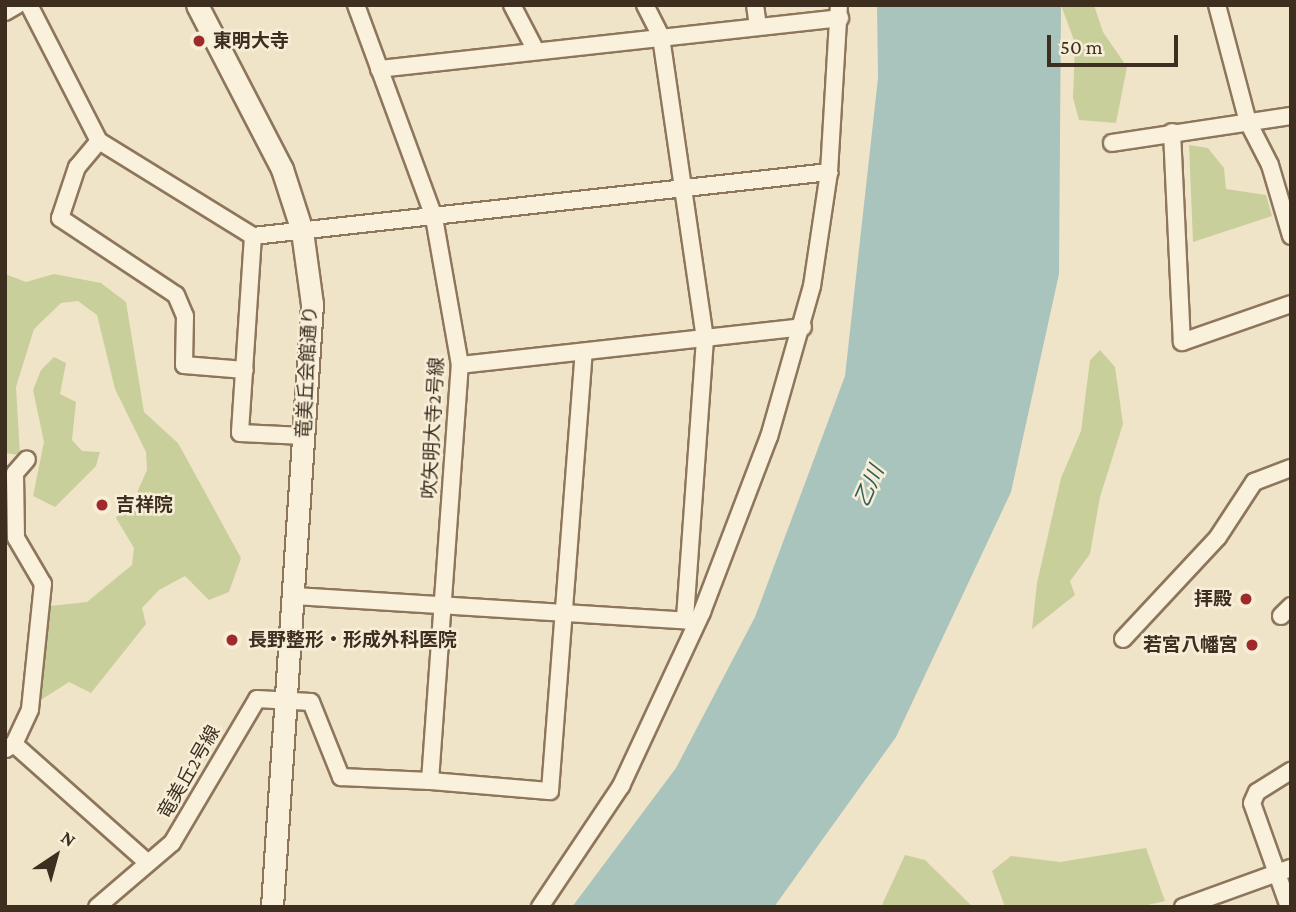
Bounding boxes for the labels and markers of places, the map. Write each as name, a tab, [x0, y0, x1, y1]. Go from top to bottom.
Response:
place label: 東明大寺	[213, 30, 289, 52]
marker: 東明大寺	[191, 33, 207, 49]
place label: 吉祥院	[116, 494, 173, 516]
marker: 吉祥院	[94, 497, 110, 513]
place label: 拝殿	[1194, 588, 1232, 610]
marker: 拝殿	[1238, 591, 1254, 607]
place label: 長野整形・形成外科医院	[248, 629, 457, 651]
marker: 長野整形・形成外科医院	[222, 630, 242, 650]
place label: 若宮八幡宮	[1143, 634, 1238, 656]
marker: 若宮八幡宮	[1244, 637, 1260, 653]

